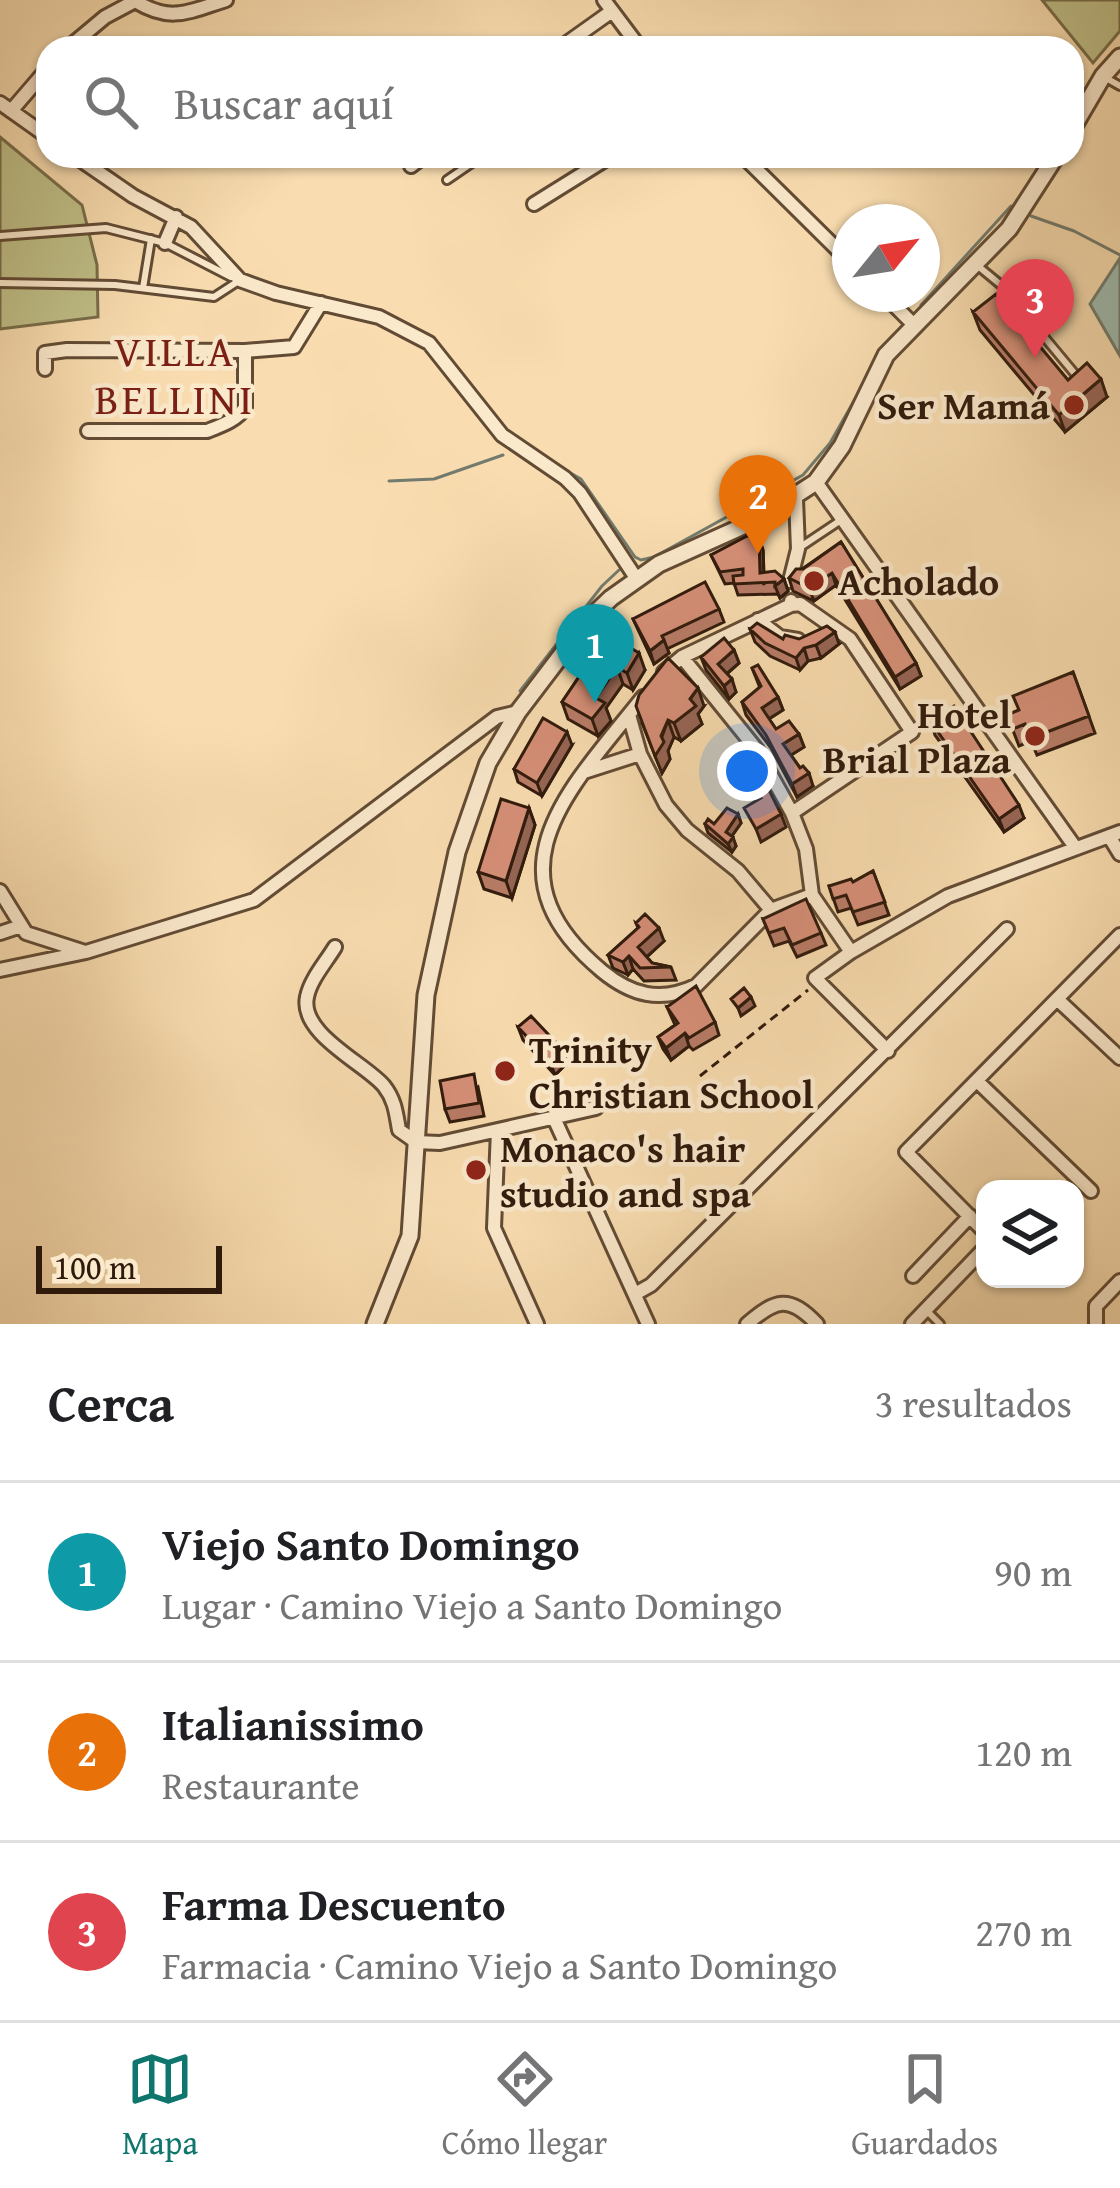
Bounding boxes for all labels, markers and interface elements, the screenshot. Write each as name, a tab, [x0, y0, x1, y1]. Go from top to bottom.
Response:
search box	[36, 36, 1084, 168]
icon: search	[78, 69, 144, 135]
text: Buscar aquí	[174, 70, 393, 135]
north arrow	[832, 204, 940, 312]
pin: 3	[996, 259, 1074, 358]
district label: VILLA BELLINI	[95, 320, 255, 429]
place label: Ser Mamá	[877, 376, 1050, 433]
marker: Ser Mamá	[1061, 392, 1087, 418]
pin: 2	[719, 455, 797, 554]
place label: Acholado	[838, 552, 999, 609]
marker: Acholado	[801, 568, 827, 594]
pin: 1	[556, 604, 634, 703]
place label: Hotel Brial Plaza	[823, 685, 1011, 787]
marker: Hotel Brial Plaza	[1022, 723, 1048, 749]
your location	[717, 741, 777, 801]
place label: Trinity Christian School	[529, 1020, 814, 1122]
marker: Trinity Christian School	[492, 1058, 518, 1084]
place label: Monaco's hair studio and spa	[500, 1119, 751, 1221]
marker: Monaco's hair studio and spa	[463, 1157, 489, 1183]
map controls	[976, 1180, 1084, 1288]
button: layers	[976, 1180, 1084, 1288]
scale bar	[36, 1240, 222, 1293]
text: 100 m	[54, 1243, 136, 1291]
text: Cerca	[48, 1365, 174, 1440]
text: 3 resultados	[875, 1374, 1072, 1431]
text: Viejo Santo Domingo	[162, 1511, 580, 1576]
text: 1	[77, 1543, 97, 1600]
text: 90 m	[994, 1543, 1072, 1600]
text: Lugar · Camino Viejo a Santo Domingo	[162, 1576, 783, 1633]
text: Italianissimo	[162, 1691, 424, 1756]
text: 2	[77, 1723, 97, 1780]
text: 120 m	[975, 1723, 1072, 1780]
text: Restaurante	[162, 1756, 360, 1813]
text: Farma Descuento	[162, 1871, 506, 1936]
text: 3	[77, 1903, 97, 1960]
text: 270 m	[975, 1903, 1072, 1960]
text: Farmacia · Camino Viejo a Santo Domingo	[162, 1936, 837, 1993]
tab: Mapa	[122, 2046, 198, 2166]
tab: Cómo llegar	[442, 2046, 607, 2166]
tab: Guardados	[851, 2046, 998, 2166]

